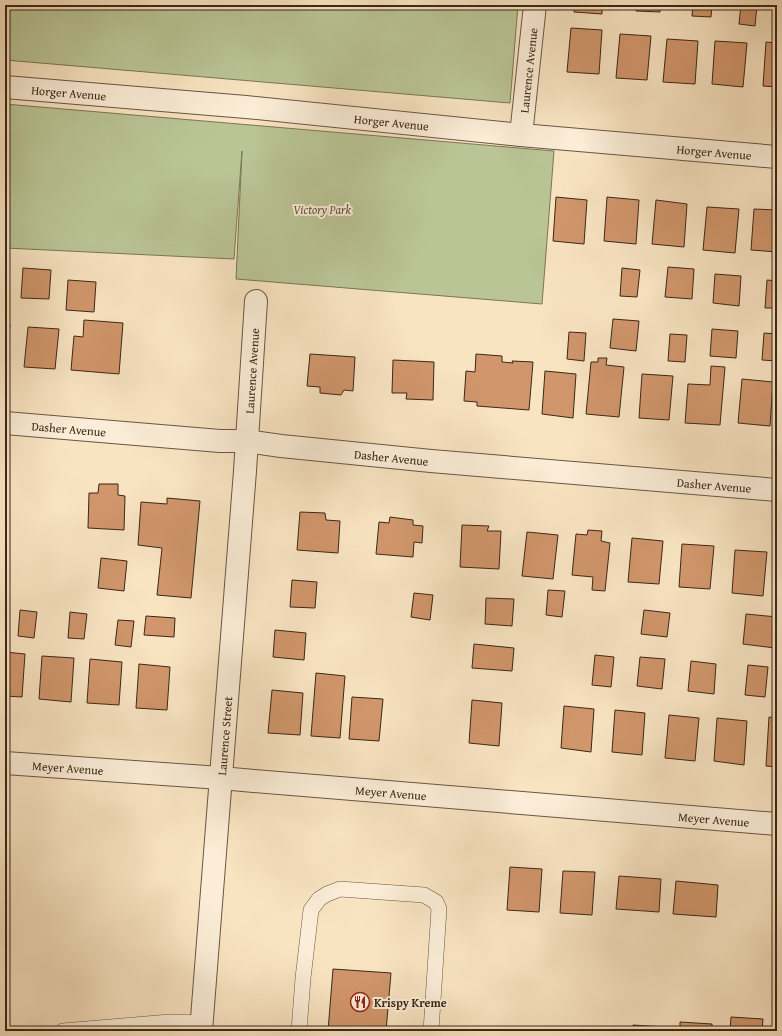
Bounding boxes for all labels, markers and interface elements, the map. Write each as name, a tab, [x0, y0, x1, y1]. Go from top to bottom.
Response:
street label: Laurence Avenue	[515, 26, 541, 114]
street label: Horger Avenue	[31, 81, 107, 104]
street label: Horger Avenue	[353, 110, 430, 134]
street label: Horger Avenue	[676, 140, 753, 163]
park label: Victory Park	[293, 201, 351, 218]
street label: Laurence Avenue	[240, 327, 263, 414]
street label: Dasher Avenue	[31, 417, 107, 440]
street label: Dasher Avenue	[353, 445, 430, 469]
street label: Dasher Avenue	[676, 473, 752, 496]
street label: Laurence Street	[213, 695, 236, 776]
street label: Meyer Avenue	[32, 756, 104, 778]
street label: Meyer Avenue	[355, 781, 428, 804]
street label: Meyer Avenue	[678, 807, 750, 830]
restaurant icon: Krispy Kreme	[349, 991, 371, 1013]
place label: Krispy Kreme	[374, 994, 447, 1011]

